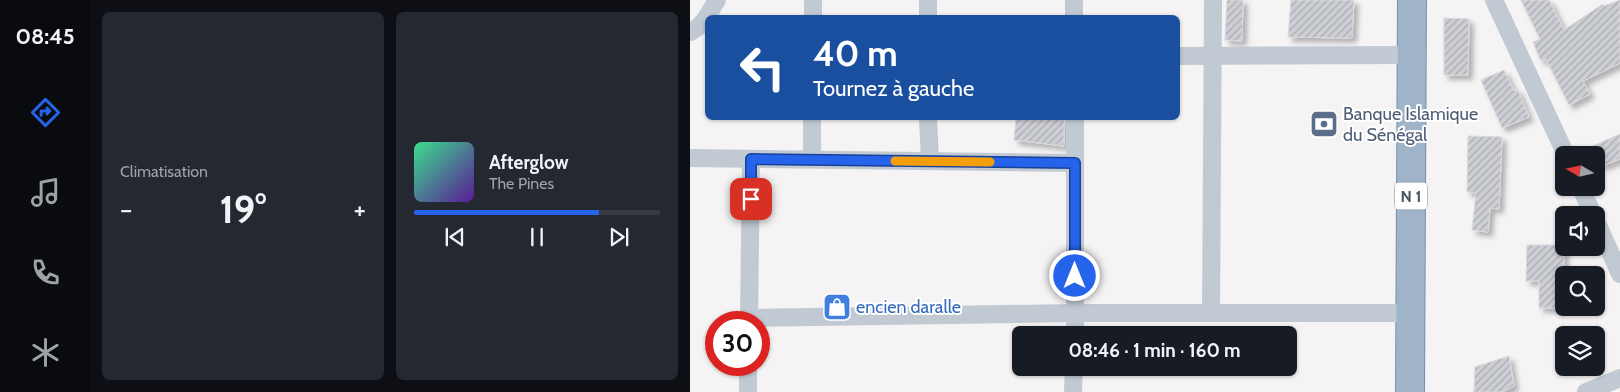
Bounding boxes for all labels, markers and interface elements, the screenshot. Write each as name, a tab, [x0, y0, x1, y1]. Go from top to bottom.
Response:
text: 08:45	[15, 23, 75, 50]
text: 40 m	[813, 32, 898, 75]
icon: left	[730, 35, 795, 100]
text: Tournez à gauche	[813, 75, 974, 102]
icon: directions	[28, 95, 63, 130]
place label: Banque Islamique du Sénégal	[1343, 103, 1478, 146]
bank icon: Banque Islamique du Sénégal	[1309, 109, 1339, 139]
north arrow	[1555, 146, 1605, 196]
map controls	[1555, 146, 1605, 376]
text: Afterglow	[489, 151, 569, 174]
text: Climatisation	[120, 162, 208, 181]
text: The Pines	[489, 174, 554, 193]
icon: music	[28, 175, 63, 210]
pin	[730, 178, 772, 220]
road number: N 1	[1395, 182, 1427, 210]
icon: arrive	[737, 185, 765, 213]
text: 19°	[220, 186, 266, 233]
text: −	[120, 192, 132, 226]
text: +	[354, 192, 366, 226]
button: sound	[1555, 206, 1605, 256]
icon: previous	[441, 223, 469, 251]
icon: pause	[523, 223, 551, 251]
icon: next	[605, 223, 633, 251]
position arrow	[1048, 249, 1100, 301]
icon: phone	[28, 255, 63, 290]
button: search	[1555, 266, 1605, 316]
shop icon: encien daralle	[822, 292, 852, 322]
place label: encien daralle	[856, 296, 961, 318]
speed limit sign: 30	[705, 311, 770, 376]
button: layers	[1555, 326, 1605, 376]
icon: climate	[28, 335, 63, 370]
text: 08:46 · 1 min · 160 m	[1068, 339, 1241, 362]

